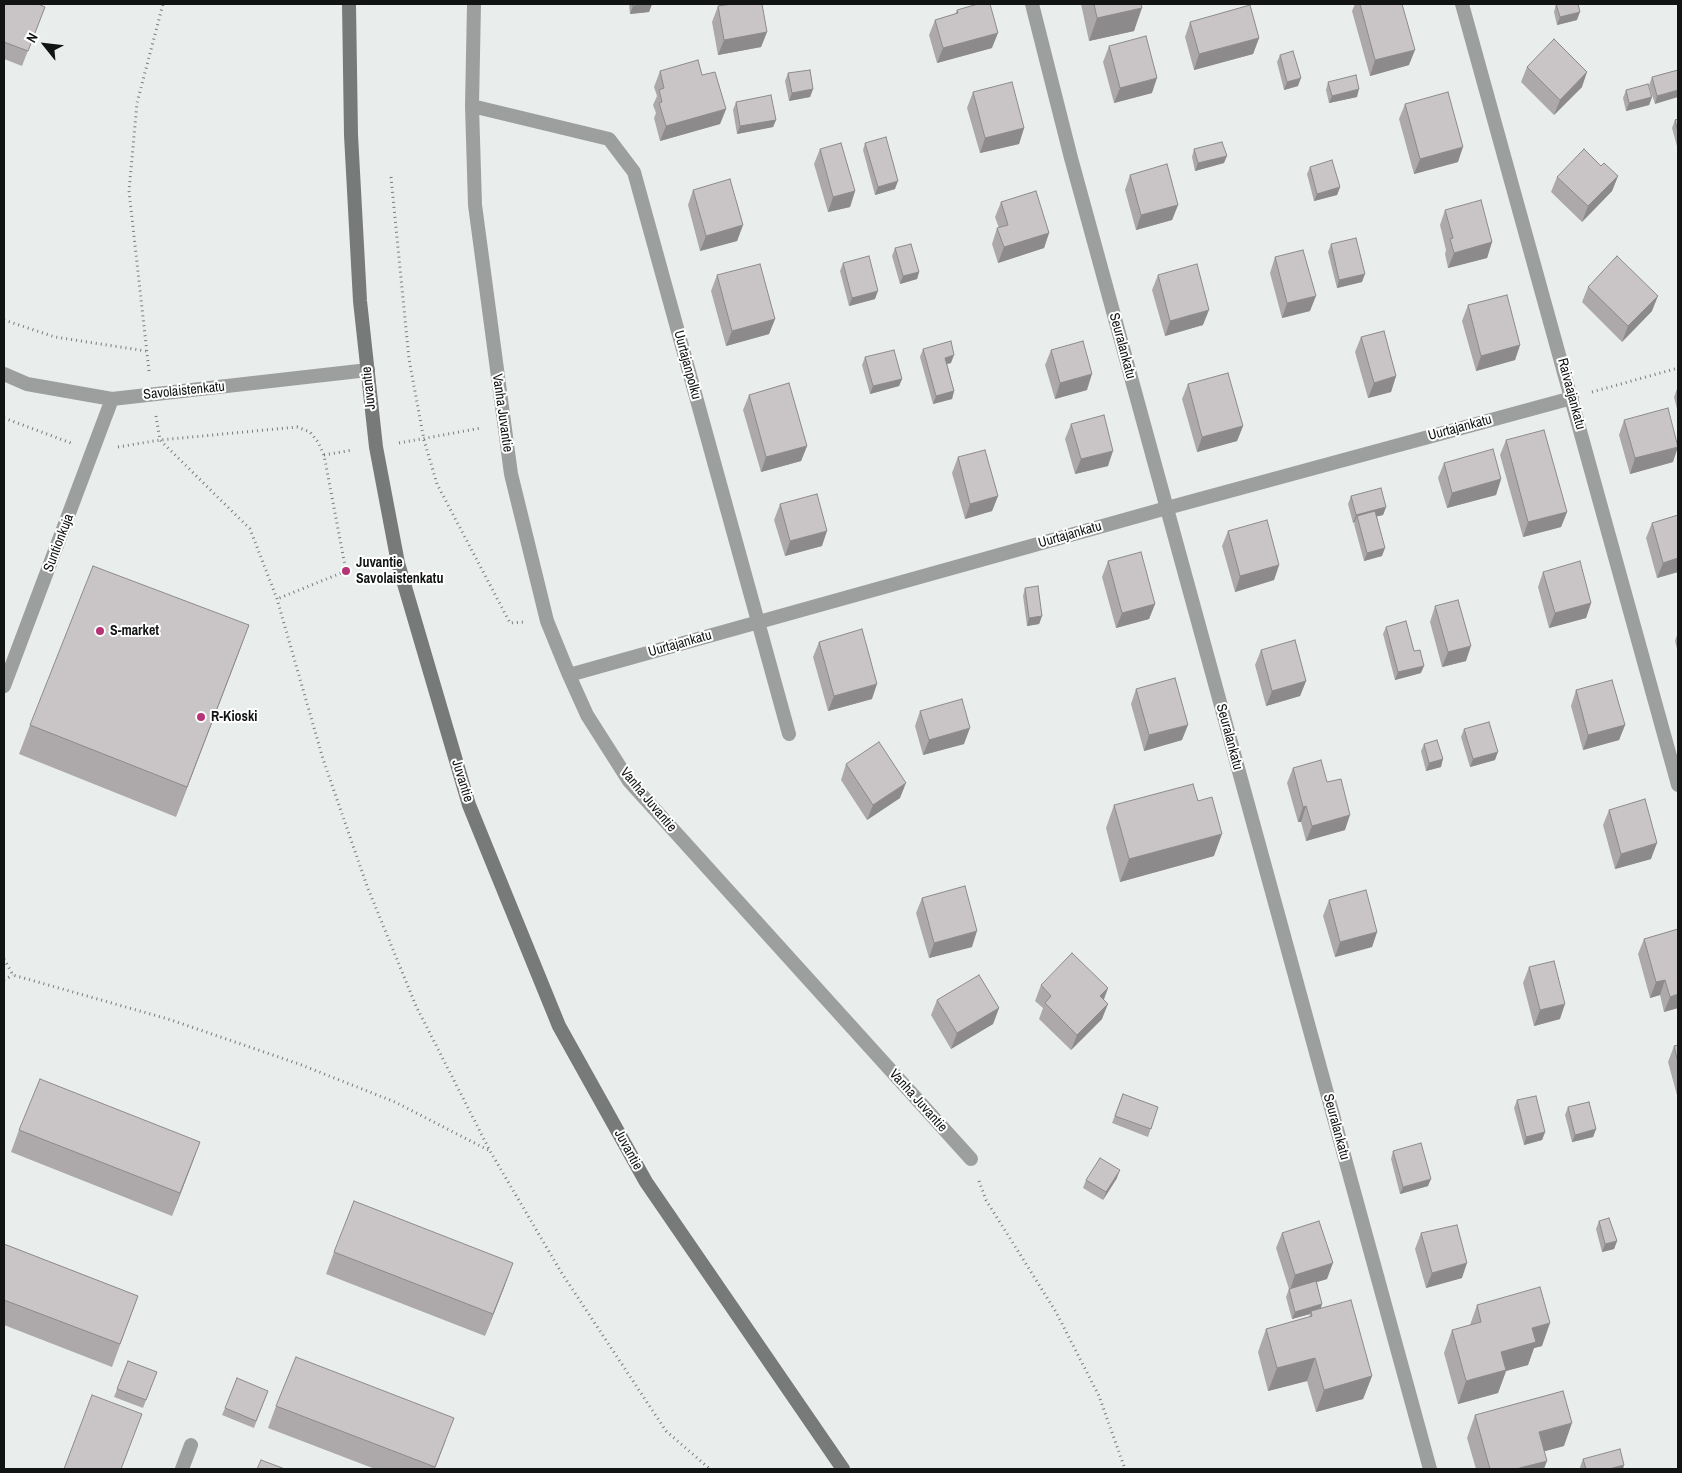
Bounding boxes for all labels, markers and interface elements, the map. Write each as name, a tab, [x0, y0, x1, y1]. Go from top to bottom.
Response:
north arrow	[20, 20, 70, 70]
text: N	[22, 30, 42, 46]
street label: Seuralankatu	[1105, 311, 1139, 381]
street label: Uurtajanpolku	[670, 329, 704, 401]
street label: Raivaajankatu	[1553, 356, 1589, 432]
street label: Juvantie	[358, 366, 380, 410]
street label: Vanha Juvantie	[488, 373, 516, 453]
street label: Savolaistenkatu	[143, 378, 225, 404]
street label: Uurtajankatu	[1426, 411, 1494, 445]
street label: Suntionkuja	[40, 512, 78, 574]
street label: Uurtajankatu	[1036, 518, 1104, 552]
place label: Juvantie Savolaistenkatu	[356, 555, 443, 588]
marker: Juvantie Savolaistenkatu	[340, 565, 352, 577]
place label: S-market	[110, 623, 159, 639]
marker: S-market	[94, 625, 106, 637]
street label: Uurtajankatu	[646, 627, 714, 661]
street label: Seuralankatu	[1212, 702, 1246, 772]
place label: R-Kioski	[211, 709, 258, 725]
marker: R-Kioski	[195, 711, 207, 723]
street label: Juvantie	[448, 758, 476, 804]
street label: Vanha Juvantie	[616, 764, 680, 836]
street label: Vanha Juvantie	[885, 1066, 951, 1136]
street label: Seuralankatu	[1319, 1092, 1353, 1162]
street label: Juvantie	[610, 1127, 646, 1173]

